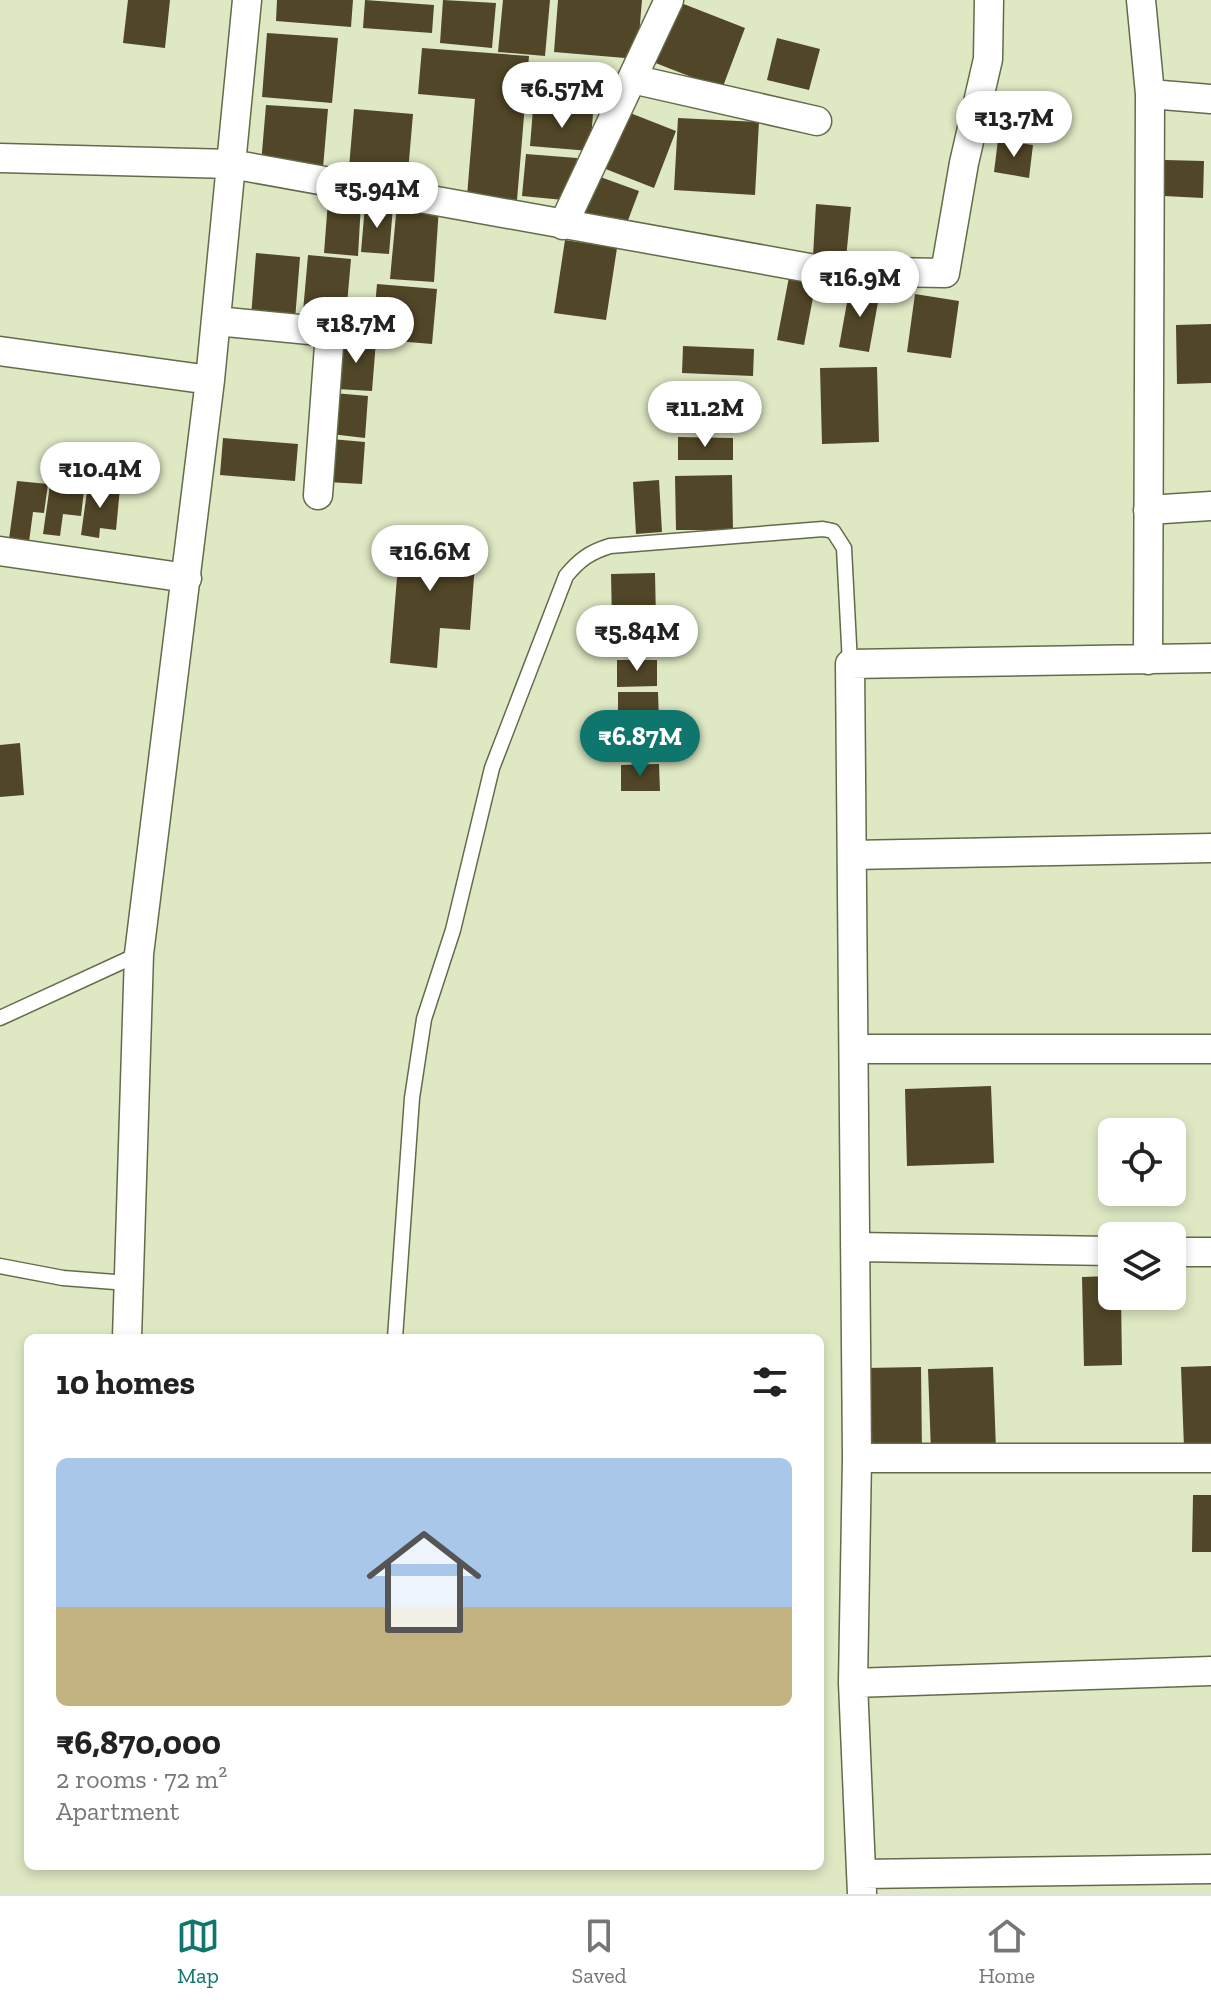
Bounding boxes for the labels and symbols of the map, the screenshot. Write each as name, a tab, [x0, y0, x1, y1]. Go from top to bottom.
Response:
pin: ₹6.57M	[497, 62, 627, 130]
pin: ₹13.7M	[949, 91, 1079, 159]
pin: ₹5.94M	[312, 162, 442, 230]
pin: ₹16.9M	[795, 251, 925, 319]
pin: ₹18.7M	[291, 297, 421, 365]
pin: ₹11.2M	[640, 381, 770, 449]
pin: ₹10.4M	[35, 442, 165, 510]
pin: ₹16.6M	[365, 525, 495, 593]
pin: ₹5.84M	[572, 605, 702, 673]
pin: ₹6.87M	[575, 710, 705, 778]

